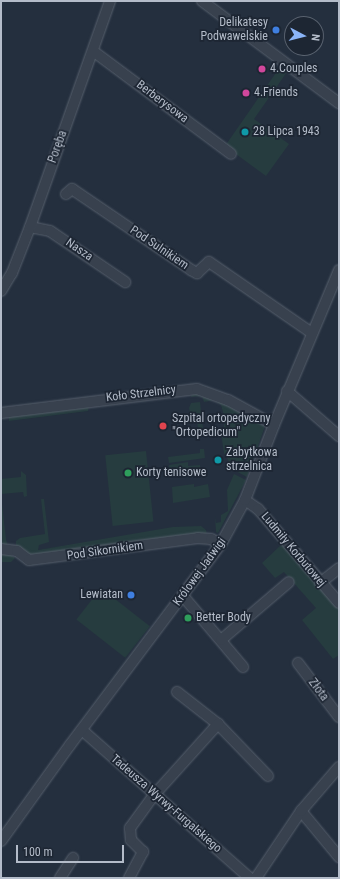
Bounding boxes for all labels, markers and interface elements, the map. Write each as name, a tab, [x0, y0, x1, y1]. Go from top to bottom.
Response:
place label: Delikatesy Podwawelskie	[200, 16, 268, 44]
north arrow	[284, 16, 324, 56]
marker: Delikatesy Podwawelskie	[271, 25, 281, 35]
text: N	[309, 33, 322, 42]
place label: 4.Couples	[270, 62, 317, 76]
marker: 4.Couples	[257, 64, 267, 74]
street label: Berberysowa	[133, 78, 191, 126]
place label: 4.Friends	[254, 86, 298, 100]
marker: 4.Friends	[241, 88, 251, 98]
place label: 28 Lipca 1943	[253, 125, 320, 139]
marker: 28 Lipca 1943	[240, 127, 250, 137]
street label: Poręba	[46, 129, 70, 165]
street label: Pod Sulnikiem	[127, 223, 191, 273]
street label: Nasza	[63, 236, 95, 264]
street label: Koło Strzelnicy	[105, 383, 177, 405]
place label: Szpital ortopedyczny "Ortopedicum"	[172, 412, 270, 440]
marker: Szpital ortopedyczny "Ortopedicum"	[157, 420, 169, 432]
place label: Zabytkowa strzelnica	[226, 446, 277, 474]
marker: Zabytkowa strzelnica	[213, 455, 223, 465]
place label: Korty tenisowe	[136, 466, 206, 480]
marker: Korty tenisowe	[123, 468, 133, 478]
street label: Ludmiły Korbutowej	[258, 510, 328, 590]
street label: Królowej Jadwigi	[171, 535, 229, 609]
street label: Pod Sikornikiem	[66, 539, 144, 563]
place label: Lewiatan	[80, 588, 123, 602]
marker: Lewiatan	[126, 590, 136, 600]
place label: Better Body	[196, 611, 251, 625]
marker: Better Body	[183, 613, 193, 623]
street label: Złota	[305, 676, 331, 704]
street label: Tadeusza Wyrwy-Furgalskiego	[108, 752, 224, 856]
scale bar	[18, 837, 126, 863]
text: 100 m	[23, 845, 53, 859]

